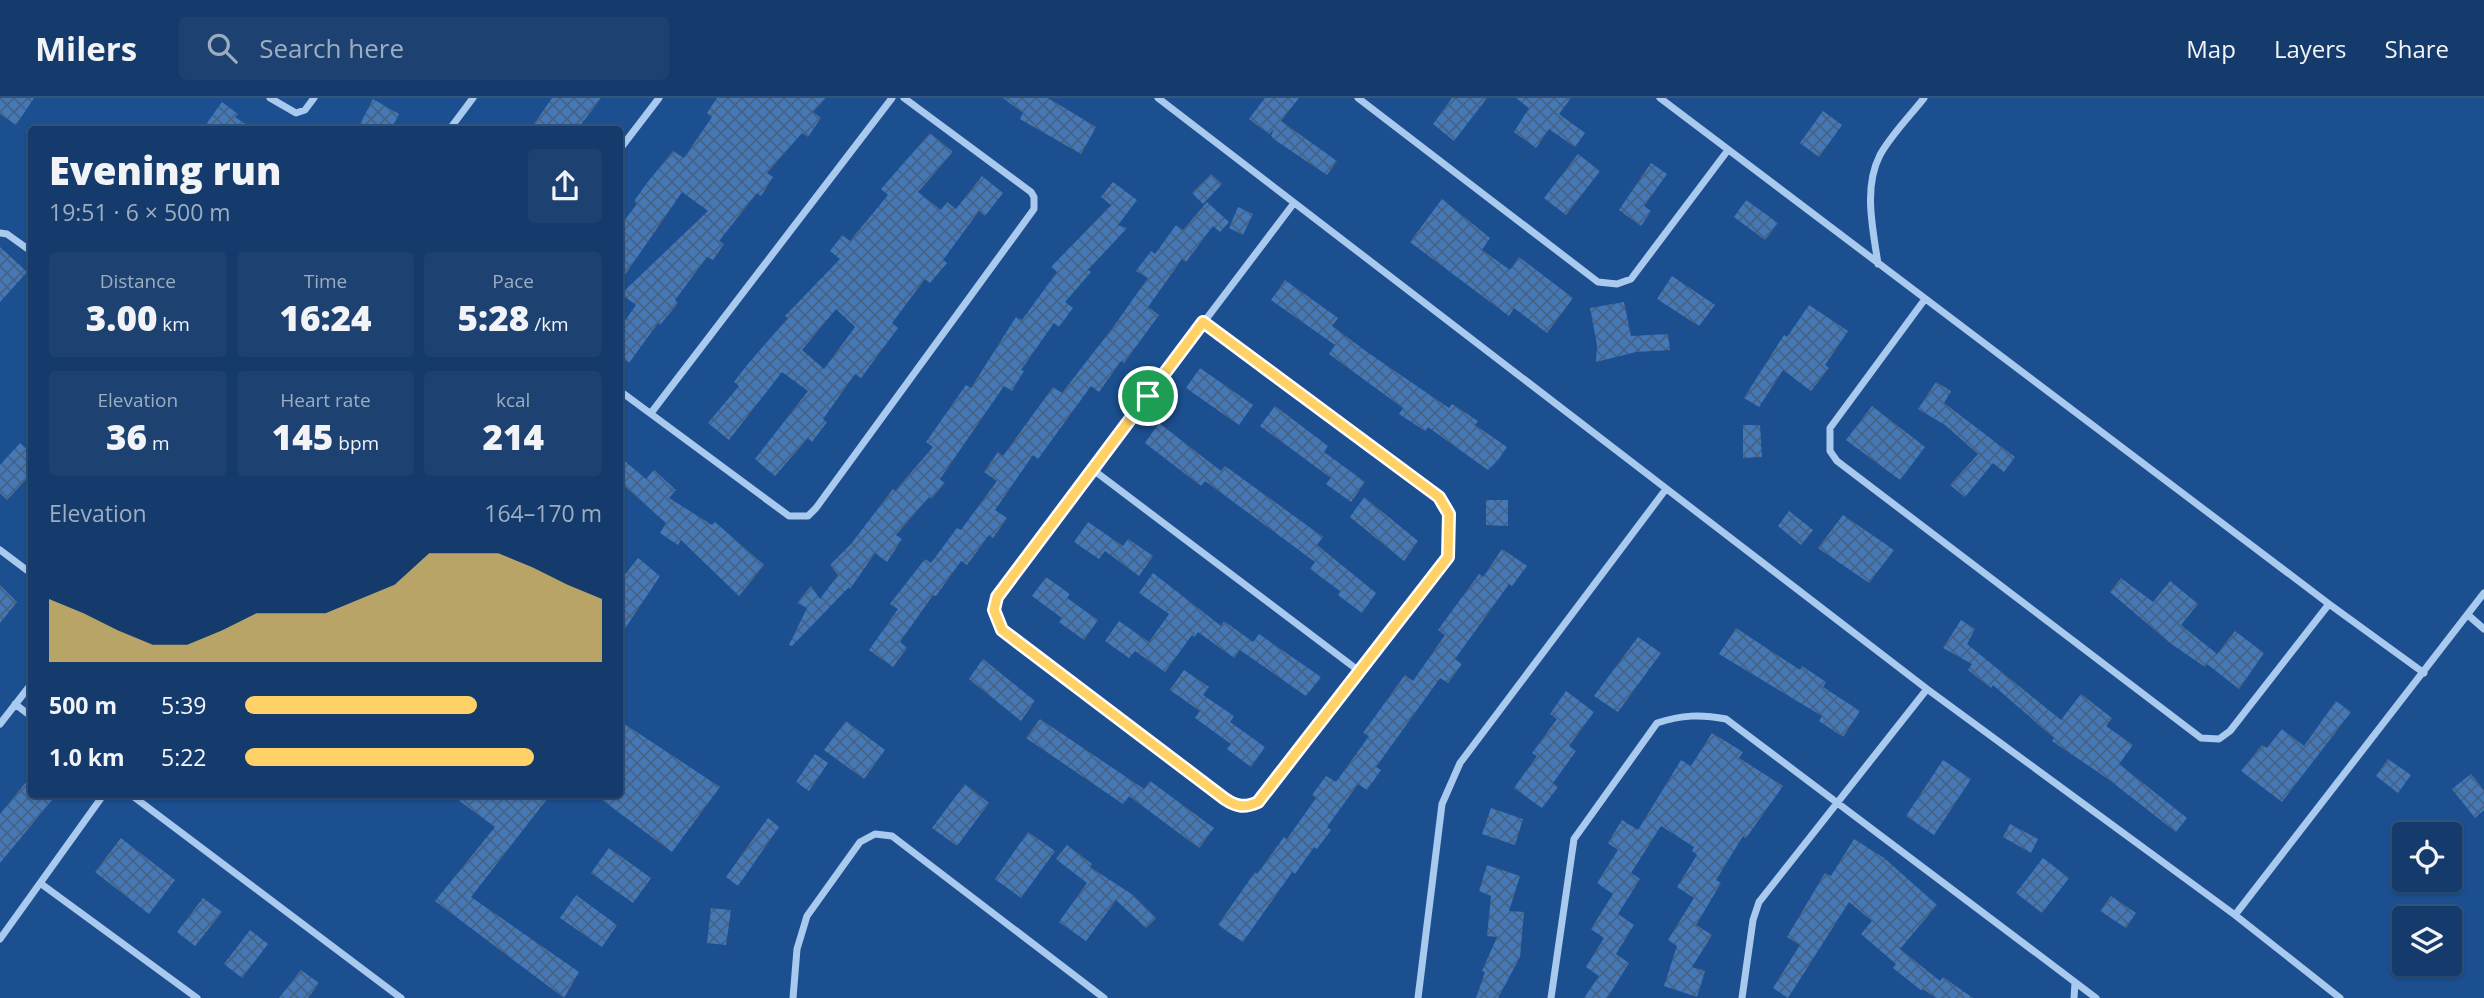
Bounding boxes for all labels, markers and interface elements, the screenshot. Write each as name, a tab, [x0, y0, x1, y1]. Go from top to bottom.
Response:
search box	[179, 17, 669, 80]
text: Milers	[35, 26, 137, 71]
icon: search	[203, 29, 241, 67]
text: Search here	[259, 30, 404, 66]
text: Map	[2186, 32, 2236, 65]
text: Layers	[2274, 32, 2347, 65]
text: Share	[2385, 32, 2449, 65]
text: Evening run	[49, 144, 281, 196]
button: share	[528, 149, 602, 223]
text: 19:51 · 6 × 500 m	[49, 196, 231, 228]
text: Distance	[100, 268, 176, 294]
text: Time	[304, 268, 347, 294]
text: Pace	[492, 268, 534, 294]
text: 3.00	[86, 294, 157, 341]
text: 16:24	[279, 294, 372, 341]
text: 5:28	[458, 294, 529, 341]
text: km	[157, 311, 190, 337]
text: /km	[529, 311, 569, 337]
pin	[1118, 366, 1178, 426]
icon: arrive	[1129, 377, 1167, 415]
text: Elevation	[97, 387, 178, 413]
text: Heart rate	[280, 387, 371, 413]
text: kcal	[496, 387, 530, 413]
text: 36	[106, 413, 147, 460]
text: 145	[272, 413, 333, 460]
text: 214	[482, 413, 544, 460]
text: m	[147, 430, 170, 456]
text: bpm	[333, 430, 379, 456]
text: Elevation	[49, 497, 147, 529]
text: 164–170 m	[484, 497, 602, 529]
text: 500 m	[49, 689, 117, 721]
text: 5:39	[161, 689, 207, 721]
text: 1.0 km	[49, 741, 125, 773]
text: 5:22	[161, 741, 207, 773]
map controls	[2392, 822, 2462, 976]
button: locate	[2392, 822, 2462, 892]
button: layers	[2392, 906, 2462, 976]

